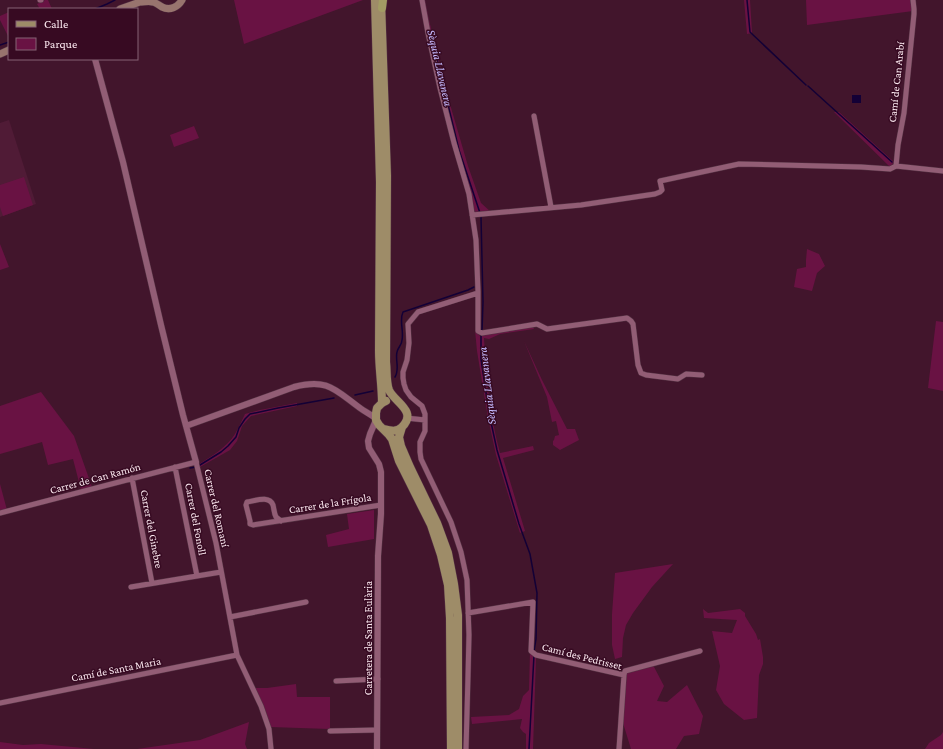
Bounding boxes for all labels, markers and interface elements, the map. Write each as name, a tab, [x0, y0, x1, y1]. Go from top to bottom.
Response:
legend	[8, 8, 138, 60]
text: Calle	[44, 17, 68, 31]
water label: Sèquia Llavanera	[424, 28, 456, 108]
text: Parque	[44, 37, 77, 51]
street label: Camí de Can Arabí	[886, 40, 906, 123]
water label: Sèquia Llavanera	[475, 346, 499, 426]
street label: Carrer de Can Ramón	[48, 460, 142, 496]
street label: Carrer del Romaní	[202, 468, 232, 549]
street label: Carrer del Fonoll	[183, 482, 209, 556]
street label: Carrer del Ginebre	[138, 488, 166, 570]
street label: Carrer de la Frígola	[288, 491, 372, 516]
street label: Carretera de Santa Eulària	[362, 581, 374, 695]
street label: Camí des Pedrisset	[541, 640, 624, 672]
street label: Camí de Santa Maria	[70, 654, 162, 684]

